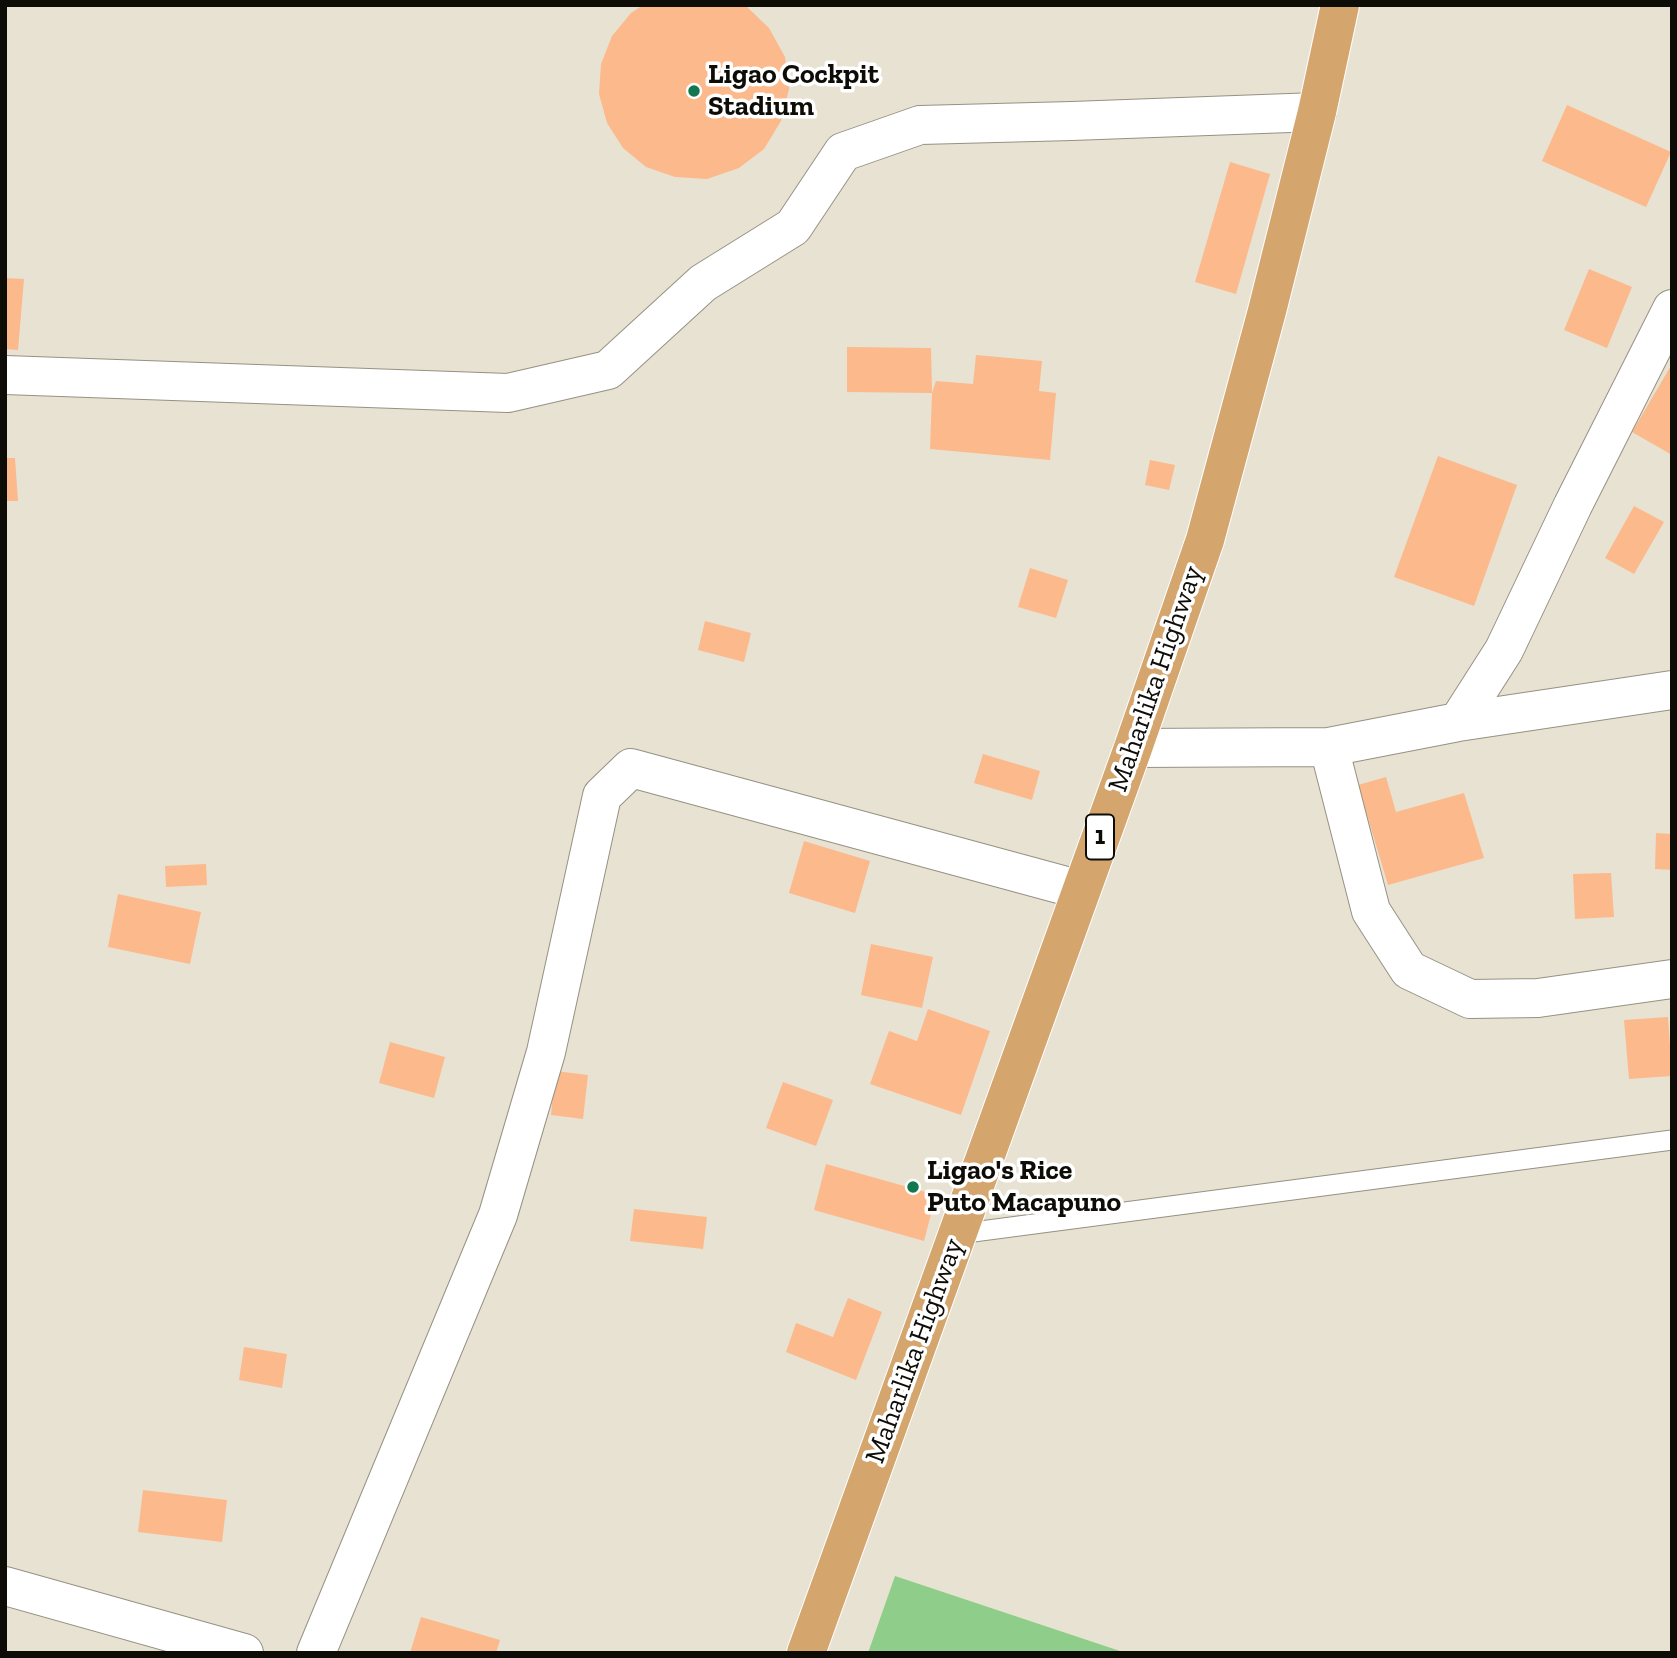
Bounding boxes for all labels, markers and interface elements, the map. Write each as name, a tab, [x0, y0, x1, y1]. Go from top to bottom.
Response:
place label: Ligao Cockpit Stadium	[708, 58, 879, 124]
marker: Ligao Cockpit Stadium	[686, 83, 702, 99]
street label: Maharlika Highway	[1102, 562, 1210, 796]
road number: 1	[1086, 814, 1114, 860]
place label: Ligao's Rice Puto Macapuno	[927, 1154, 1121, 1220]
marker: Ligao's Rice Puto Macapuno	[905, 1179, 921, 1195]
street label: Maharlika Highway	[859, 1234, 971, 1468]

